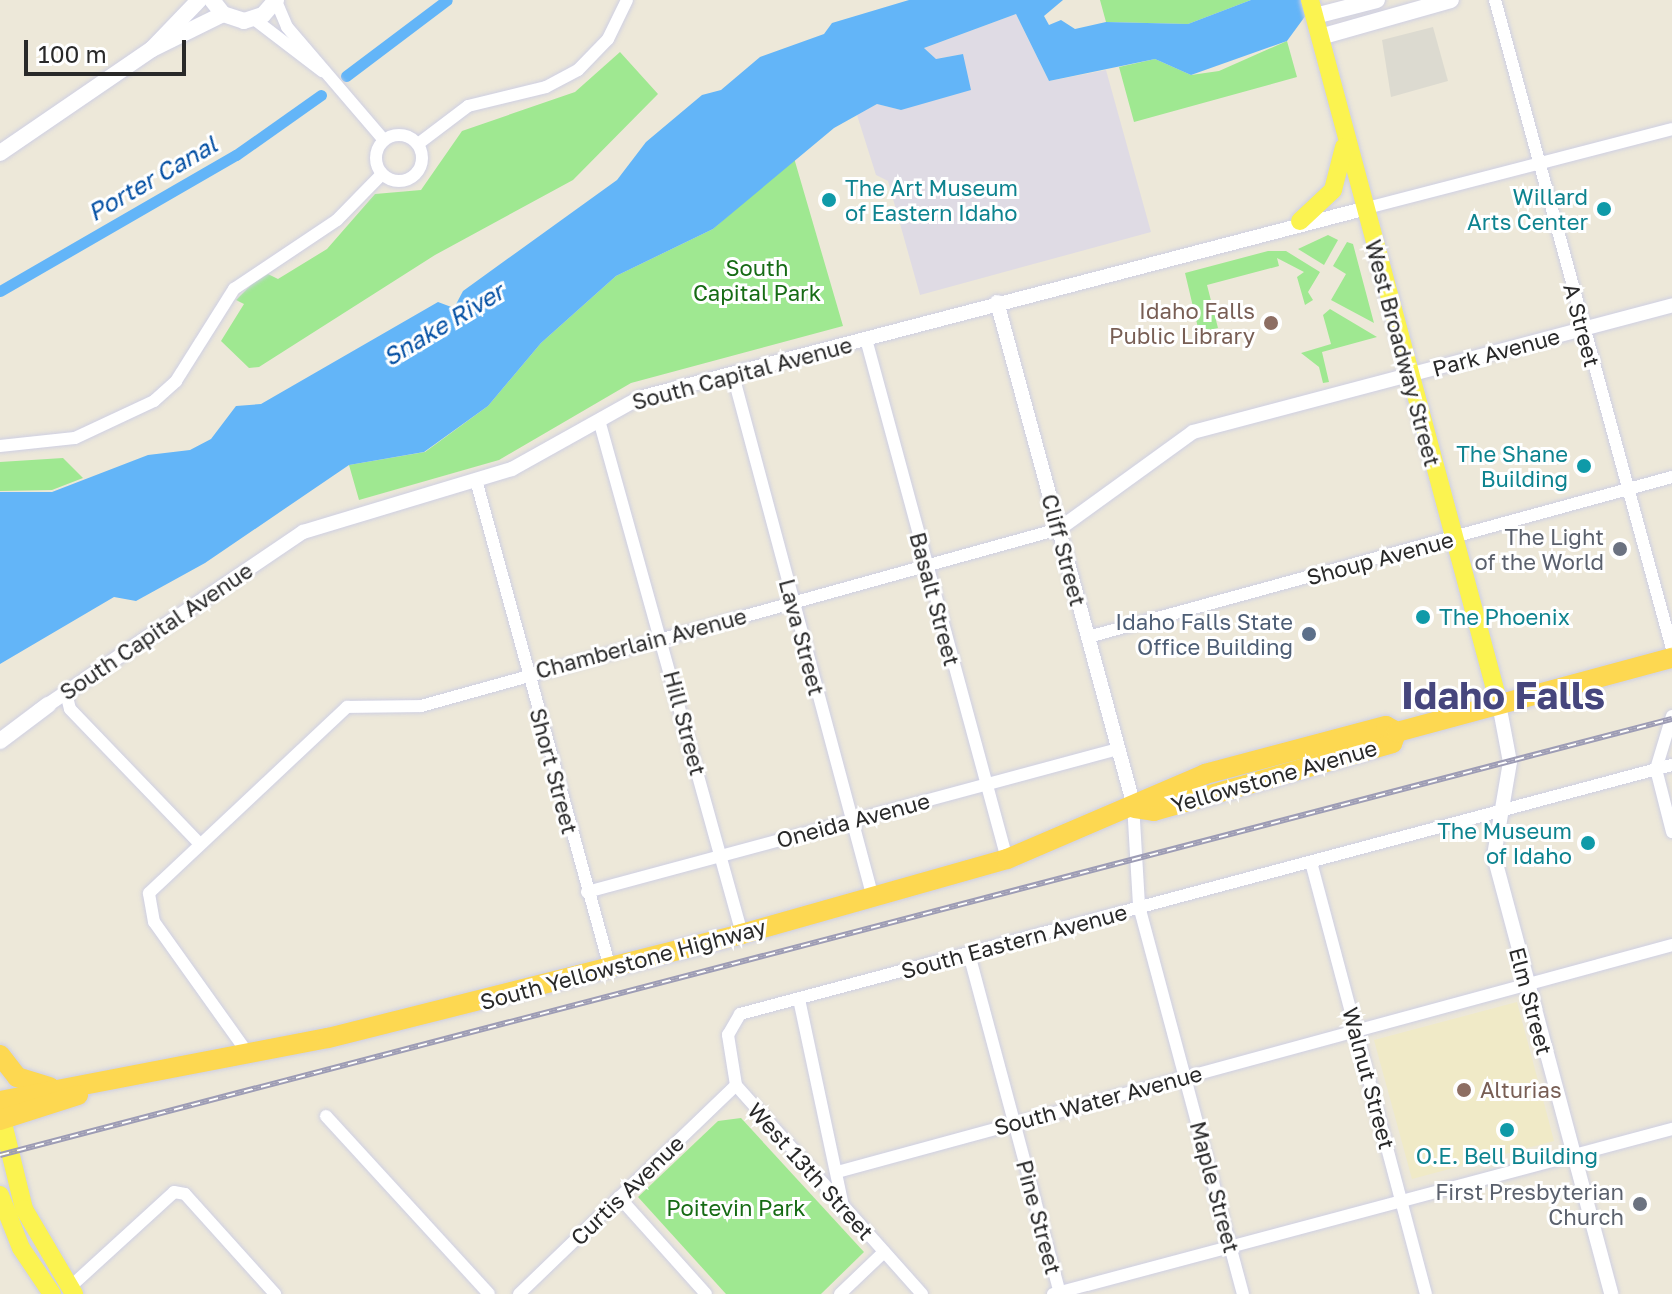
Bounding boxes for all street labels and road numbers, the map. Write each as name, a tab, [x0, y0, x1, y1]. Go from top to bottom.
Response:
street label: West Broadway Street	[1360, 237, 1446, 469]
street label: A Street	[1558, 280, 1606, 370]
street label: Park Avenue	[1429, 322, 1563, 382]
street label: South Capital Avenue	[629, 331, 855, 415]
street label: Cliff Street	[1036, 491, 1092, 609]
street label: Shoup Avenue	[1304, 526, 1456, 590]
street label: Basalt Street	[904, 529, 966, 669]
street label: South Capital Avenue	[55, 557, 257, 705]
street label: Lava Street	[774, 576, 830, 698]
street label: Chamberlain Avenue	[533, 602, 749, 684]
street label: Hill Street	[658, 668, 712, 778]
street label: Short Street	[525, 705, 583, 837]
street label: Yellowstone Avenue	[1168, 734, 1380, 818]
street label: Oneida Avenue	[773, 787, 933, 853]
street label: South Eastern Avenue	[898, 898, 1130, 984]
street label: South Yellowstone Highway	[477, 913, 769, 1015]
street label: Elm Street	[1504, 944, 1558, 1058]
street label: Walnut Street	[1337, 1004, 1401, 1152]
street label: South Water Avenue	[991, 1060, 1205, 1140]
street label: West 13th Street	[742, 1097, 880, 1245]
street label: Maple Street	[1185, 1118, 1245, 1256]
street label: Curtis Avenue	[565, 1130, 689, 1250]
street label: Pine Street	[1011, 1157, 1067, 1277]

